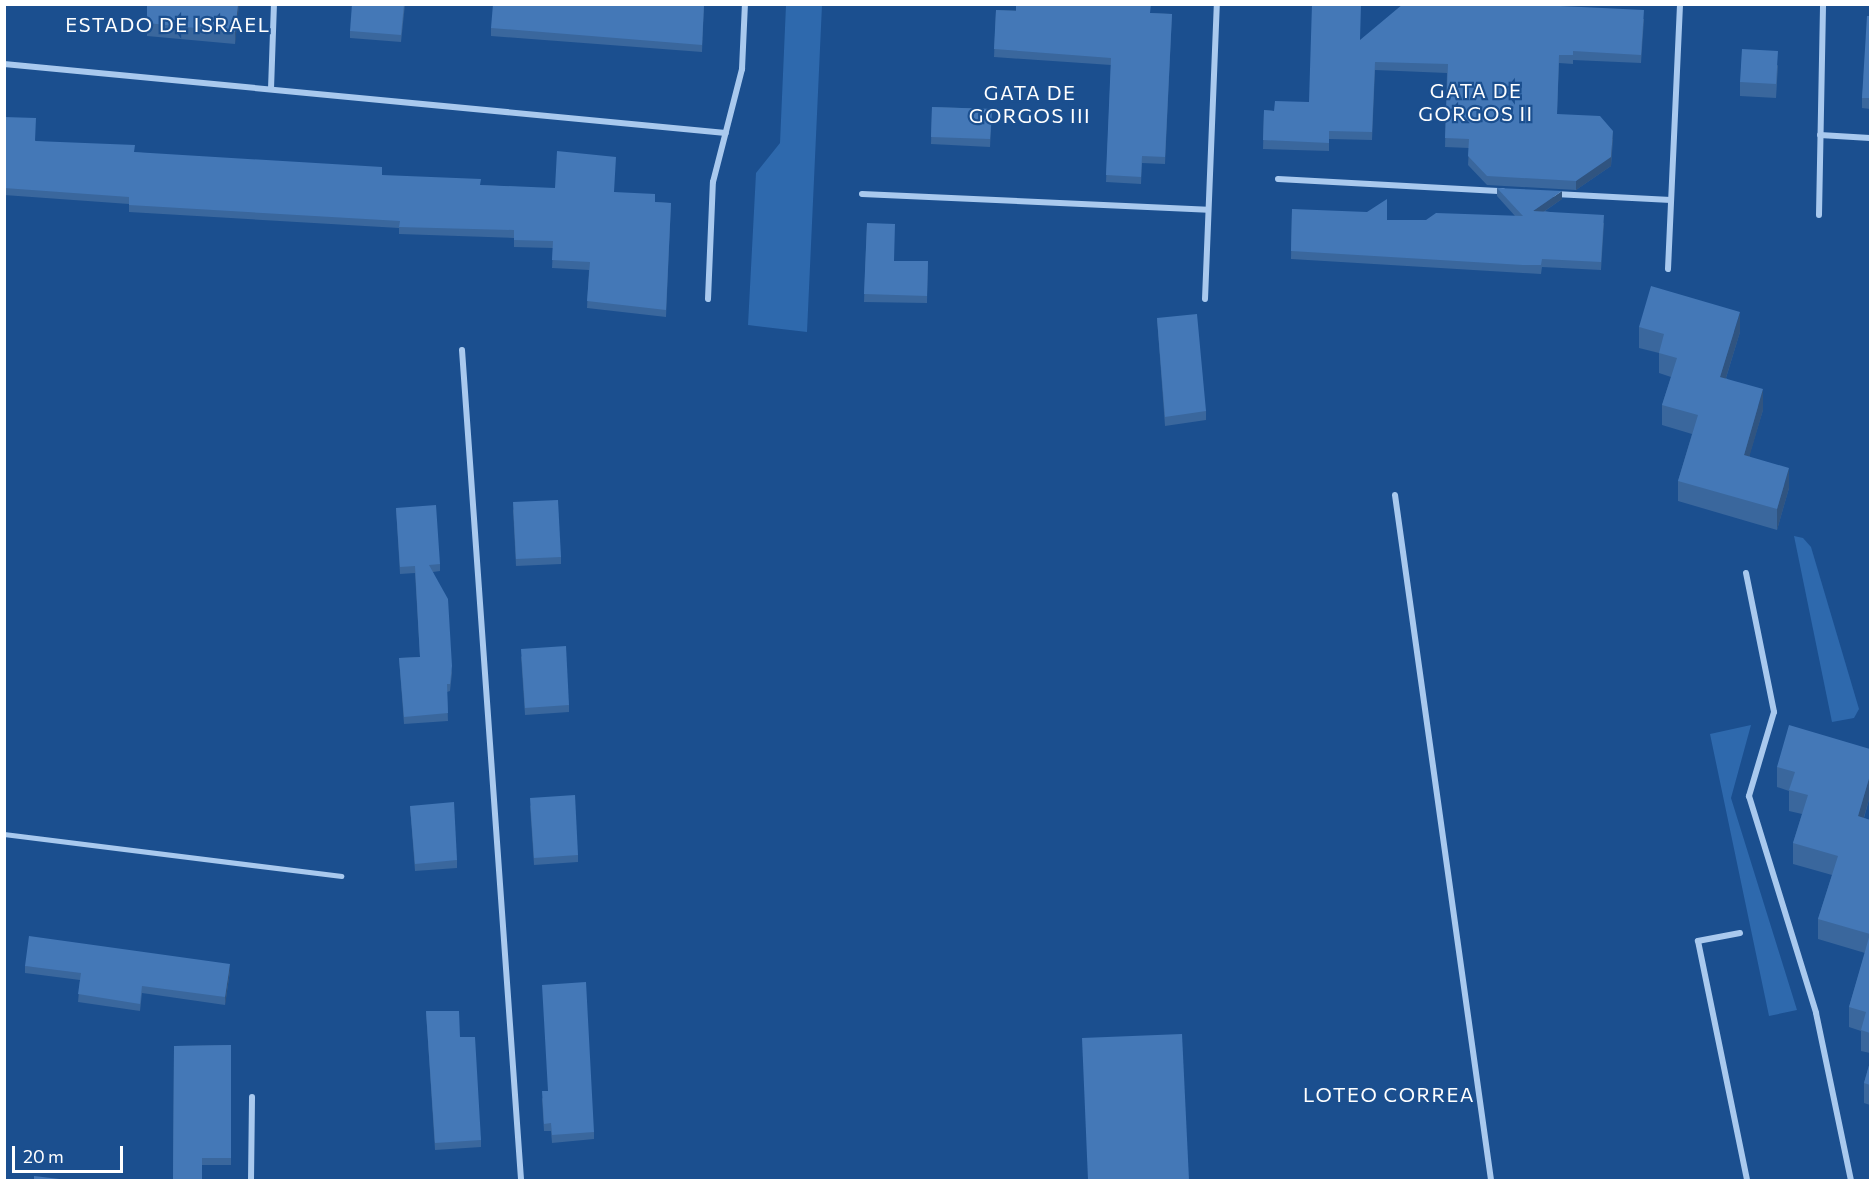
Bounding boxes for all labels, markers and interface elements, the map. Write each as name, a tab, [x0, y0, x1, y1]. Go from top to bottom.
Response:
district label: ESTADO DE ISRAEL	[65, 12, 271, 36]
district label: GATA DE GORGOS II	[1418, 78, 1534, 125]
district label: GATA DE GORGOS III	[969, 81, 1091, 128]
district label: LOTEO CORREA	[1303, 1082, 1475, 1106]
scale bar	[15, 1134, 126, 1172]
text: 20 m	[23, 1145, 64, 1167]

